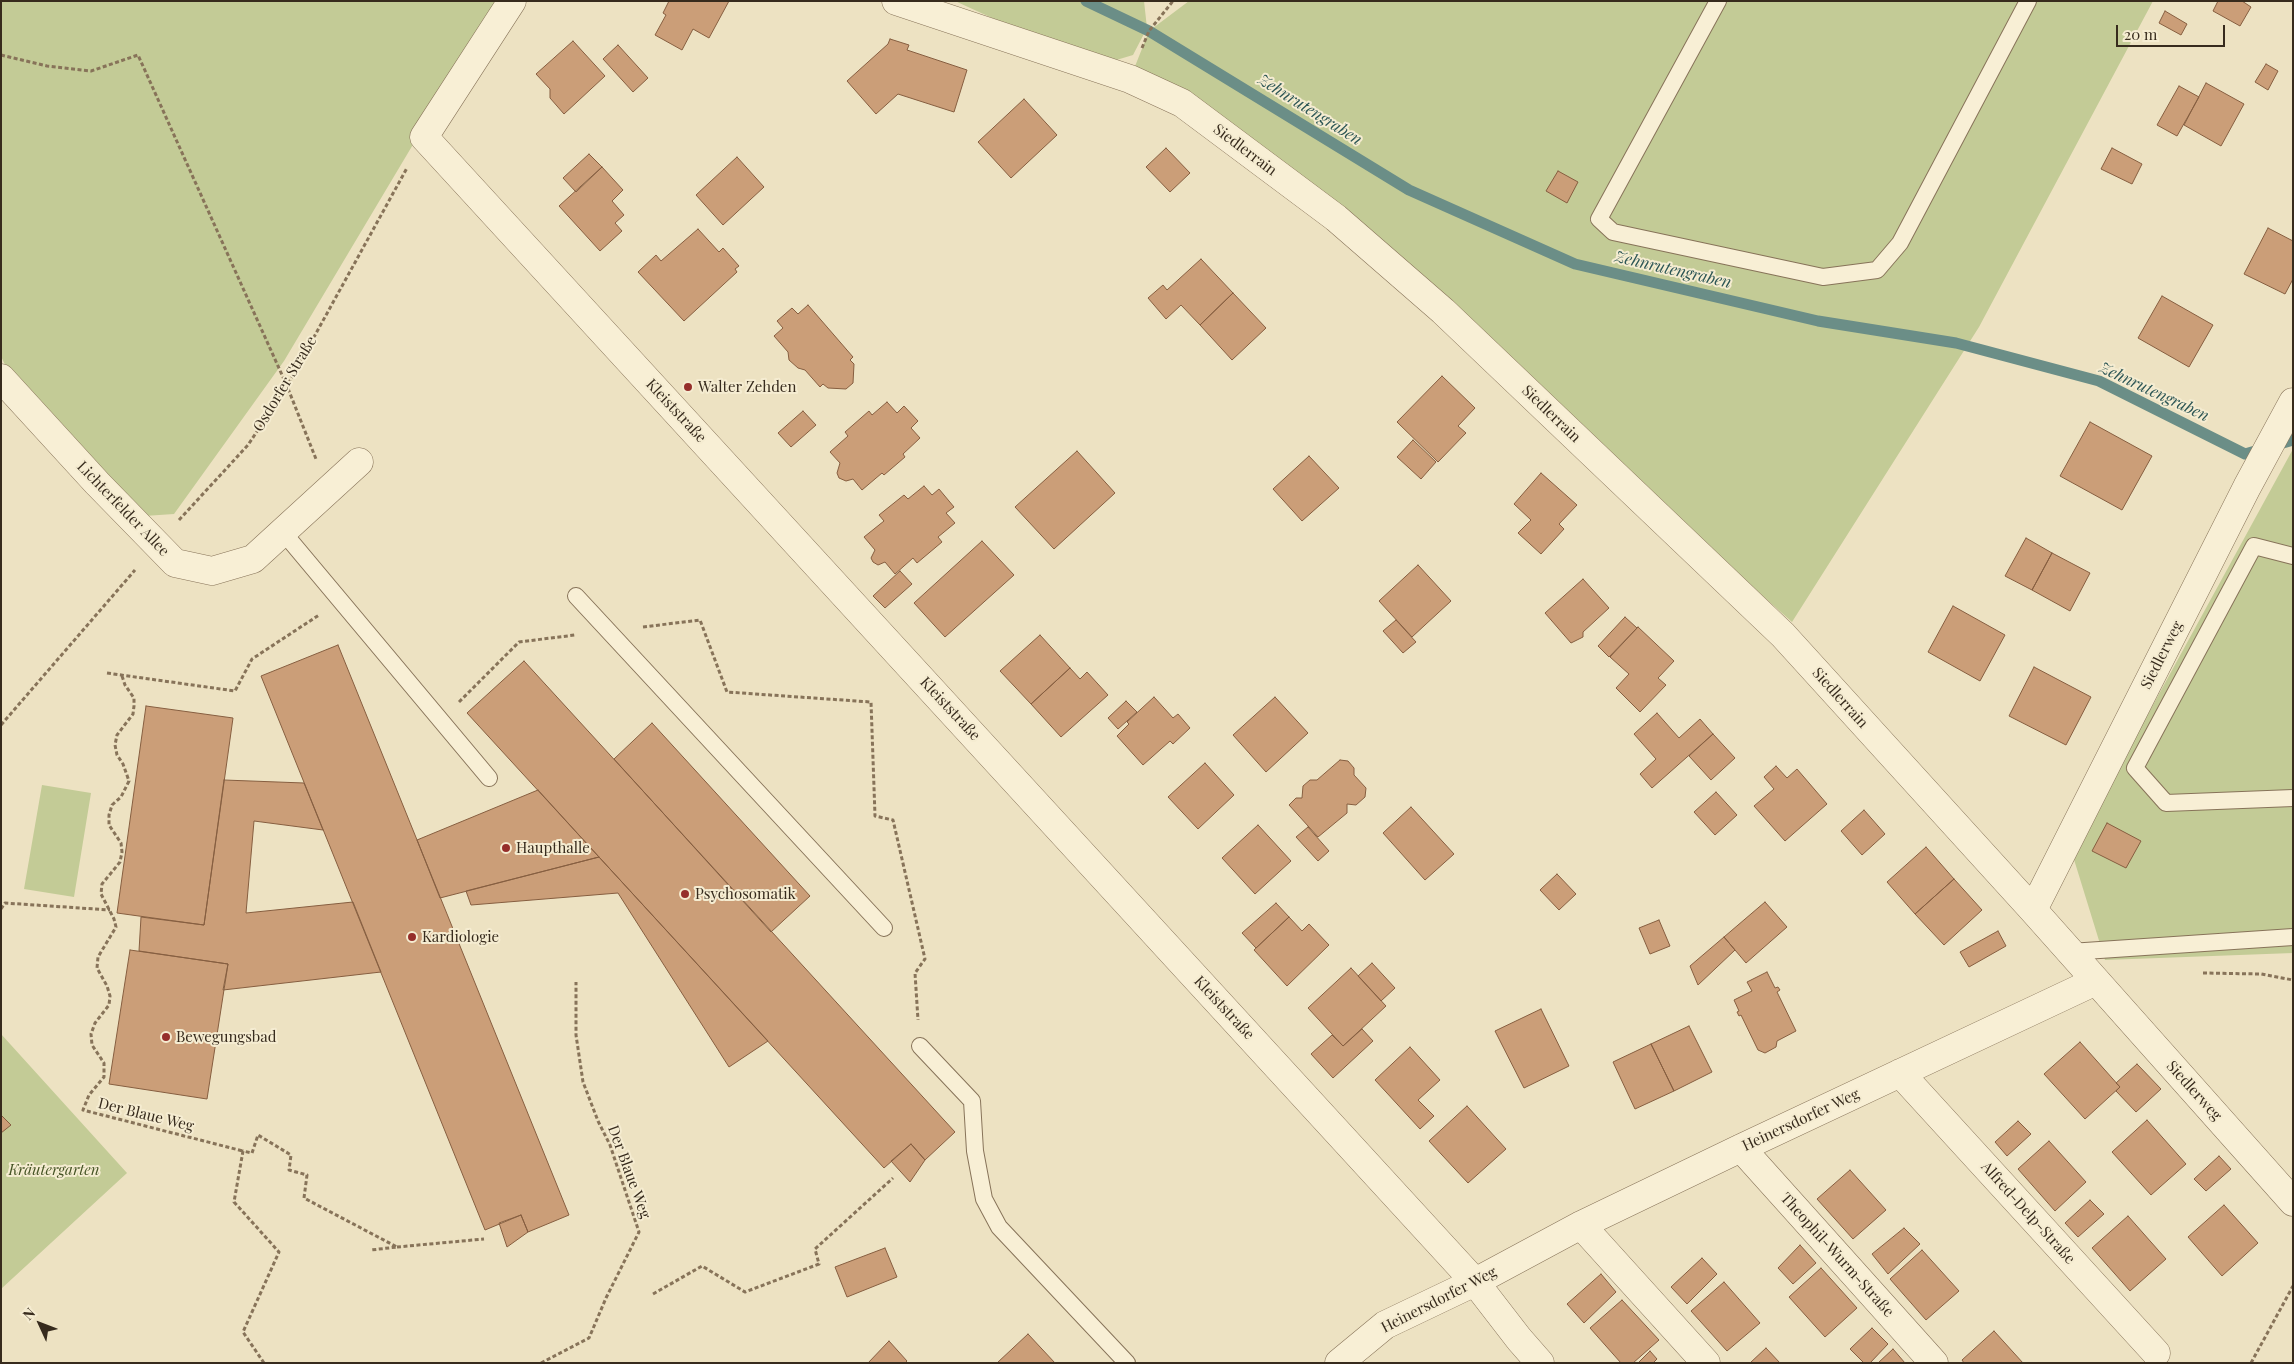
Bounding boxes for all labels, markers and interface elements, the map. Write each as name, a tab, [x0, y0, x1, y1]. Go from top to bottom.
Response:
scale bar	[2119, 15, 2228, 47]
text: 20 m	[2124, 24, 2157, 44]
water label: Zehnrutengraben	[1255, 70, 1365, 150]
street label: Siedlerrain	[1210, 120, 1280, 180]
water label: Zehnrutengraben	[1613, 247, 1733, 293]
street label: Osdorfer Straße	[249, 333, 321, 435]
water label: Zehnrutengraben	[2096, 358, 2212, 426]
street label: Kleiststraße	[642, 375, 710, 447]
place label: Walter Zehden	[698, 378, 796, 396]
marker: Walter Zehden	[682, 381, 694, 393]
street label: Siedlerrain	[1518, 382, 1584, 446]
street label: Lichterfelder Allee	[73, 458, 173, 560]
street label: Siedlerweg	[2137, 618, 2187, 692]
street label: Siedlerrain	[1808, 664, 1872, 732]
street label: Kleiststraße	[916, 673, 984, 745]
place label: Haupthalle	[516, 839, 590, 857]
marker: Haupthalle	[500, 842, 512, 854]
place label: Psychosomatik	[695, 885, 796, 903]
marker: Psychosomatik	[679, 888, 691, 900]
place label: Kardiologie	[422, 928, 499, 946]
marker: Kardiologie	[406, 931, 418, 943]
street label: Kleiststraße	[1190, 972, 1258, 1044]
place label: Bewegungsbad	[176, 1028, 276, 1046]
marker: Bewegungsbad	[160, 1031, 172, 1043]
street label: Siedlerweg	[2163, 1057, 2225, 1125]
street label: Heinersdorfer Weg	[1740, 1085, 1862, 1155]
street label: Der Blaue Weg	[96, 1094, 196, 1136]
street label: Der Blaue Weg	[604, 1123, 654, 1221]
street label: Alfred-Delp-Straße	[1977, 1158, 2079, 1268]
park label: Kräutergarten	[9, 1161, 99, 1179]
street label: Theophil-Wurm-Straße	[1777, 1189, 1897, 1321]
street label: Heinersdorfer Weg	[1378, 1263, 1500, 1337]
north arrow	[15, 1299, 65, 1349]
text: N	[18, 1303, 39, 1324]

